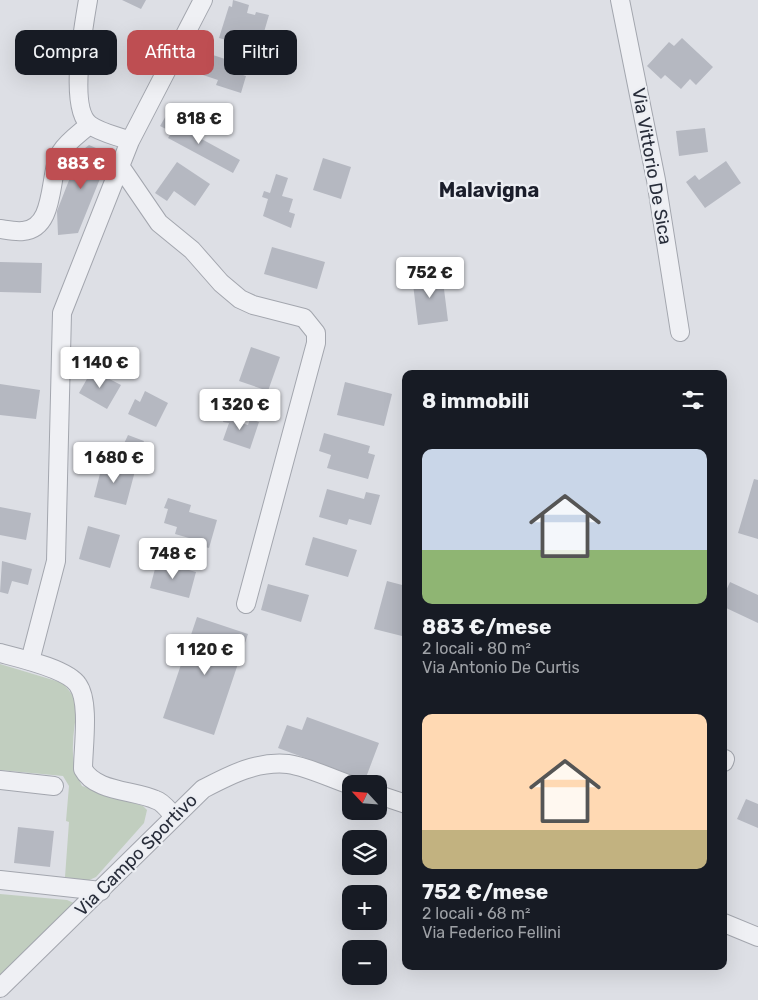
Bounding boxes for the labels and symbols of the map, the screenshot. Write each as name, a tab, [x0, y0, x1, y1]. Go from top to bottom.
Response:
street label: Via Vittorio De Sica	[627, 86, 677, 246]
pin: 818 €	[164, 102, 234, 145]
pin: 883 €	[46, 148, 116, 190]
district label: Malavigna	[439, 178, 539, 202]
pin: 752 €	[395, 256, 465, 299]
pin: 1 140 €	[54, 346, 146, 389]
pin: 1 320 €	[194, 388, 286, 431]
pin: 1 680 €	[68, 442, 160, 484]
pin: 748 €	[138, 538, 208, 580]
pin: 1 120 €	[159, 634, 251, 676]
north arrow	[342, 775, 388, 820]
street label: Via Campo Sportivo	[70, 789, 202, 921]

